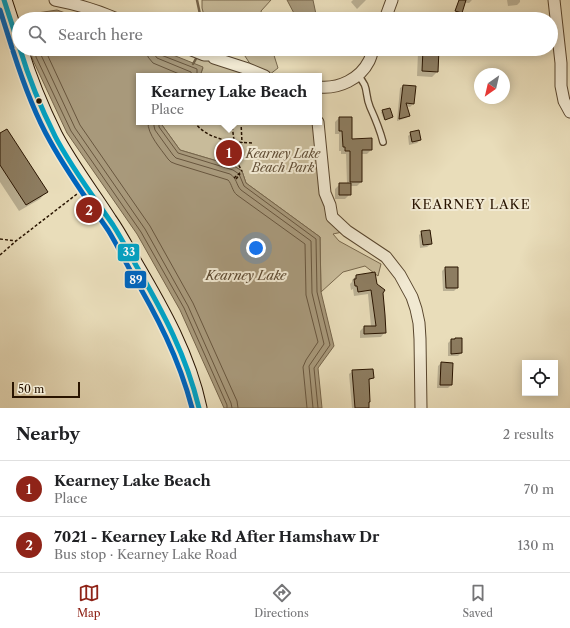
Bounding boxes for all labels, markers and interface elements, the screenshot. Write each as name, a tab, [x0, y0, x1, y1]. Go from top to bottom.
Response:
search box	[12, 12, 558, 56]
icon: search	[26, 23, 48, 45]
text: Search here	[58, 25, 143, 44]
north arrow	[474, 68, 510, 104]
popup	[136, 73, 322, 125]
text: Kearney Lake Beach	[151, 82, 307, 101]
unlabelled marker	[34, 96, 44, 106]
text: Place	[151, 101, 184, 117]
pin: 1	[216, 138, 242, 168]
park label: Kearney Lake Beach Park	[245, 146, 322, 175]
pin: 2	[76, 195, 102, 225]
district label: KEARNEY LAKE	[411, 196, 531, 212]
your location	[246, 238, 266, 258]
line badge: 33	[117, 243, 140, 262]
text: 33	[123, 245, 135, 259]
water label: Kearney Lake	[205, 267, 287, 283]
line badge: 89	[124, 270, 147, 289]
text: 89	[129, 273, 143, 287]
map controls	[522, 360, 558, 396]
button: locate	[522, 360, 558, 396]
scale bar	[12, 380, 80, 399]
text: 50 m	[18, 382, 44, 396]
text: Nearby	[16, 424, 80, 444]
text: 2 results	[503, 426, 554, 442]
text: Kearney Lake Beach	[54, 471, 211, 490]
text: 1	[26, 481, 32, 497]
text: 70 m	[524, 481, 554, 497]
text: Place	[54, 490, 87, 506]
text: 7021 - Kearney Lake Rd After Hamshaw Dr	[54, 527, 379, 546]
text: 2	[25, 537, 33, 553]
text: 130 m	[518, 537, 554, 553]
text: Bus stop · Kearney Lake Road	[54, 546, 237, 562]
tab: Map	[77, 582, 101, 620]
tab: Directions	[254, 582, 309, 620]
tab: Saved	[463, 582, 493, 620]

